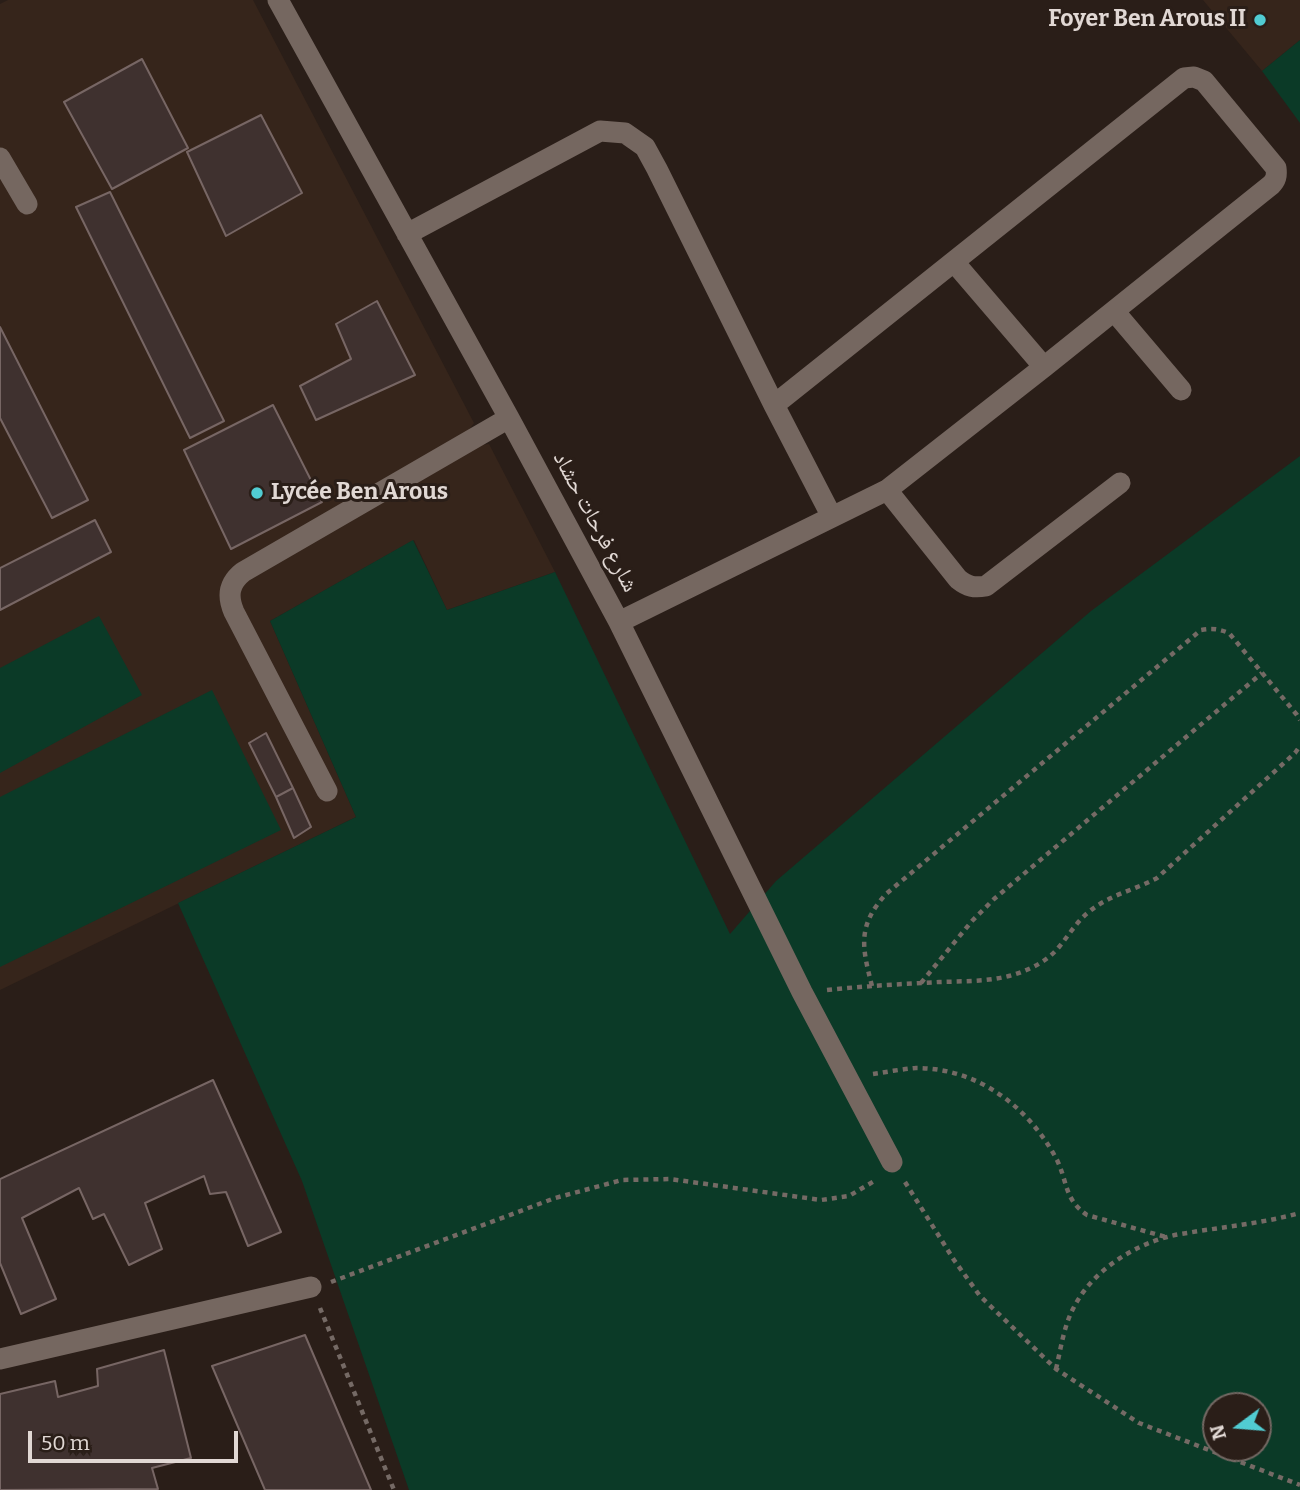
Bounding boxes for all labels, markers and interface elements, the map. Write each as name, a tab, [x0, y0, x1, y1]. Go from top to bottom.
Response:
place label: Foyer Ben Arous II	[1048, 6, 1246, 34]
marker: Foyer Ben Arous II	[1252, 12, 1268, 28]
street label: شارع فرحات حشاد	[546, 447, 644, 597]
place label: Lycée Ben Arous	[271, 479, 448, 507]
marker: Lycée Ben Arous	[249, 485, 265, 501]
north arrow	[1202, 1392, 1272, 1462]
scale bar	[32, 1416, 242, 1460]
text: N	[1205, 1422, 1231, 1443]
text: 50 m	[41, 1430, 90, 1456]

